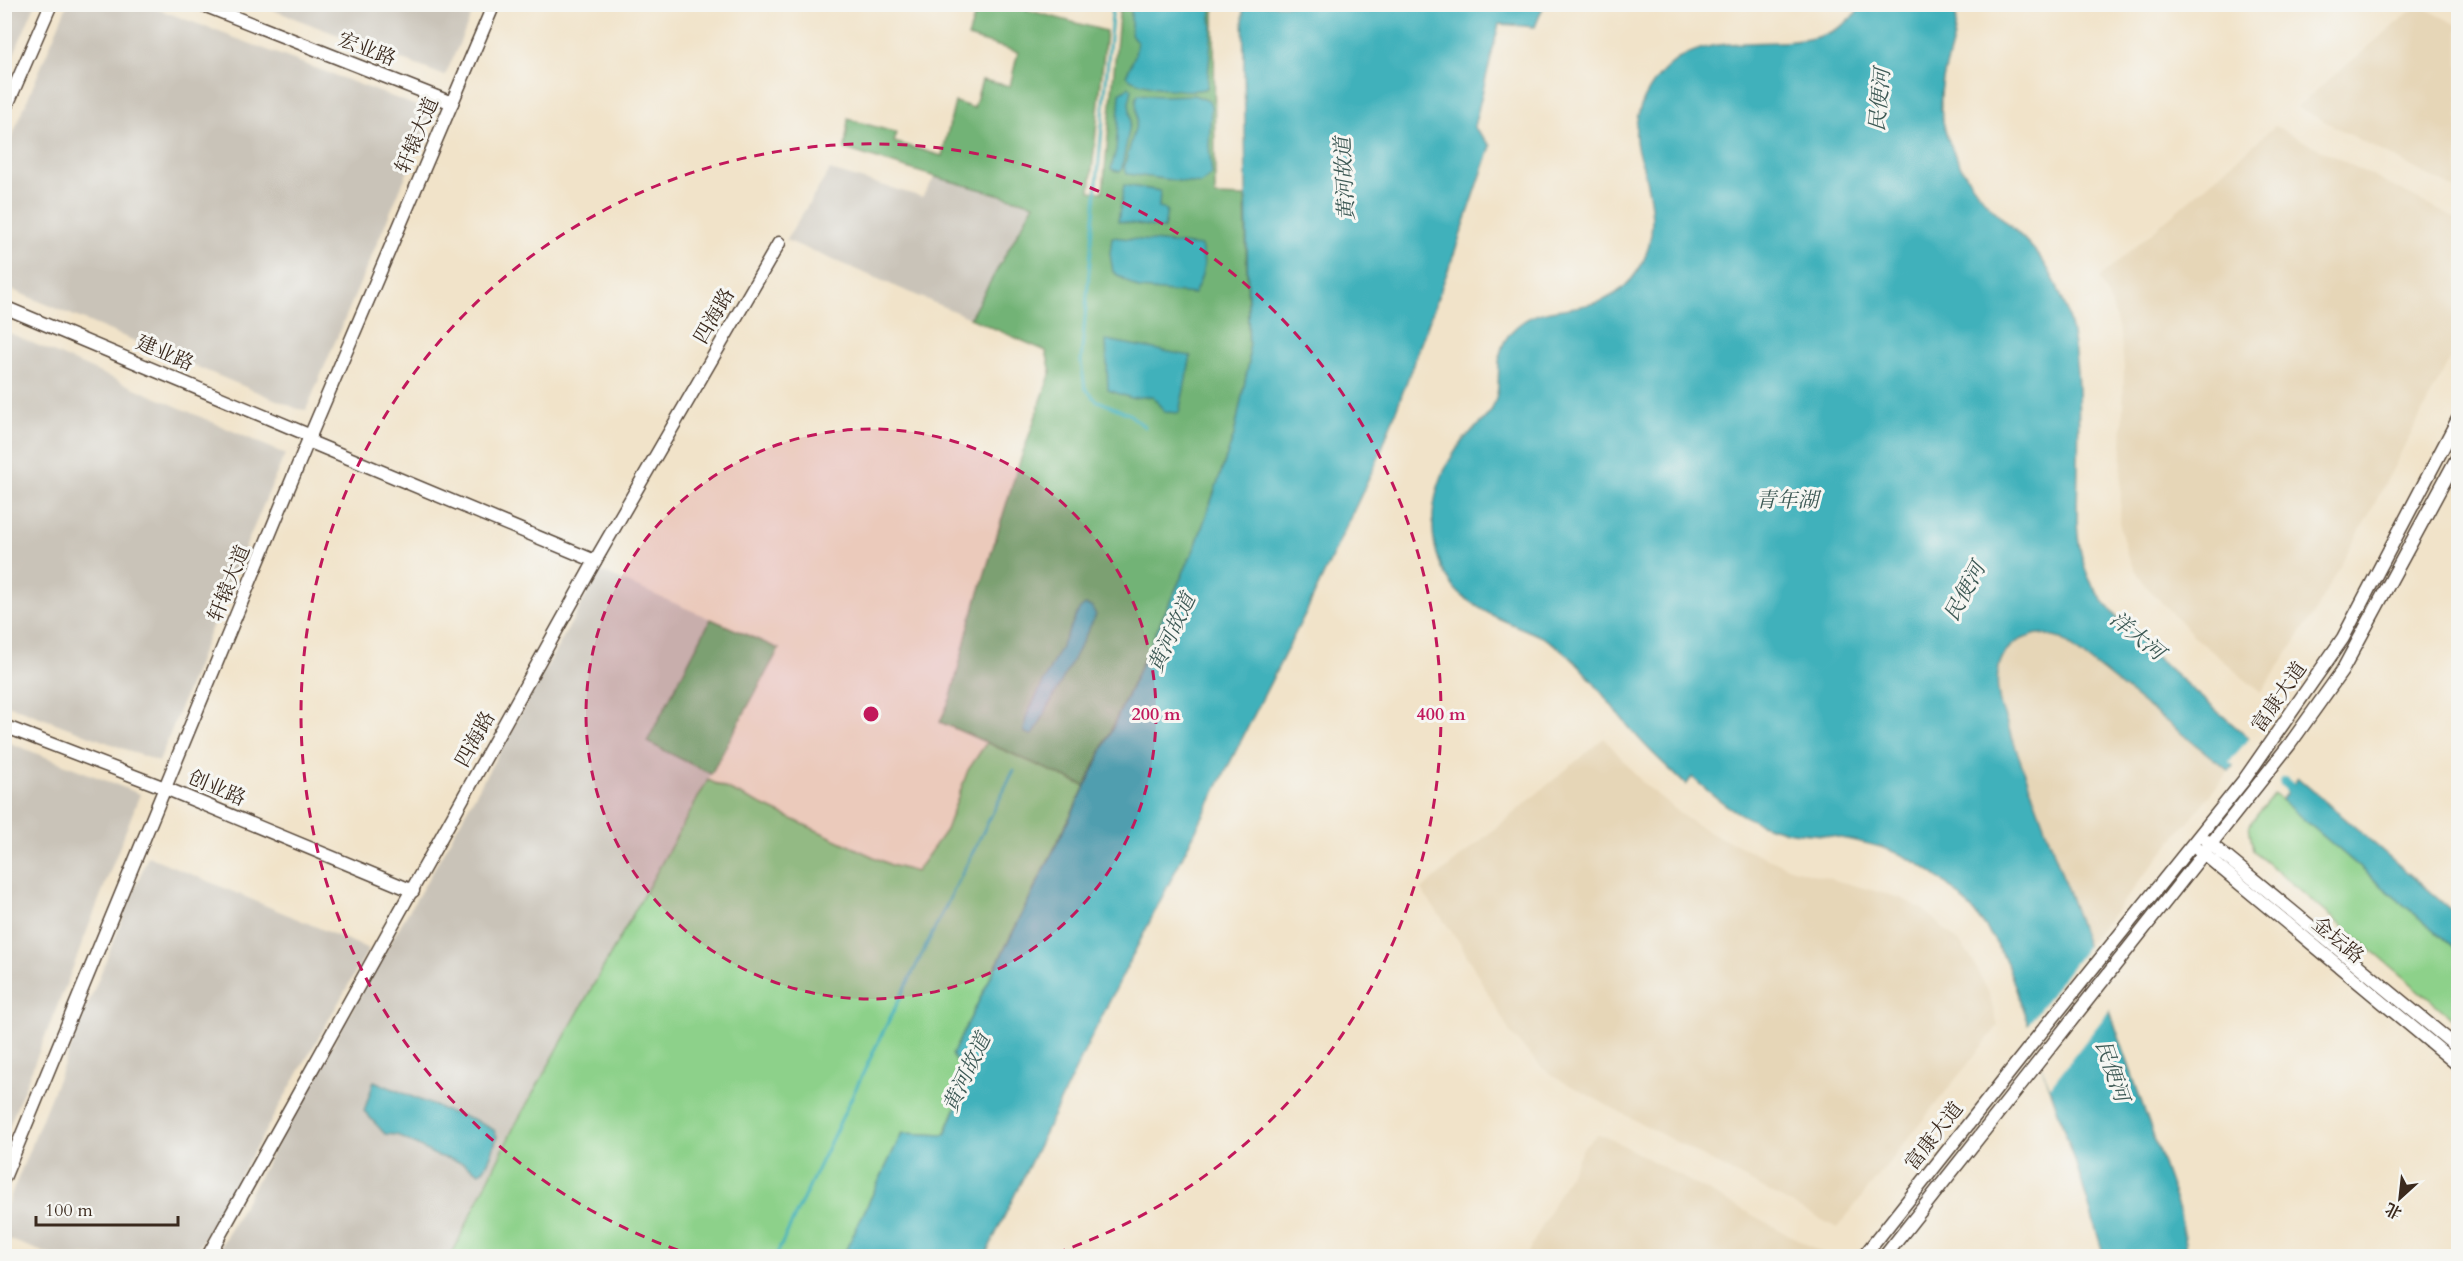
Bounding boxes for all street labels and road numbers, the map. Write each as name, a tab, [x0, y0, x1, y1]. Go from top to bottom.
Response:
street label: 宏业路	[334, 26, 400, 72]
street label: 轩辕大道	[389, 93, 445, 177]
street label: 四海路	[687, 283, 741, 349]
street label: 建业路	[132, 329, 198, 377]
street label: 轩辕大道	[201, 541, 257, 625]
street label: 富康大道	[2245, 656, 2313, 738]
street label: 四海路	[449, 706, 501, 772]
street label: 创业路	[184, 764, 250, 812]
street label: 金坛路	[2306, 910, 2370, 970]
street label: 富康大道	[1899, 1096, 1969, 1176]

